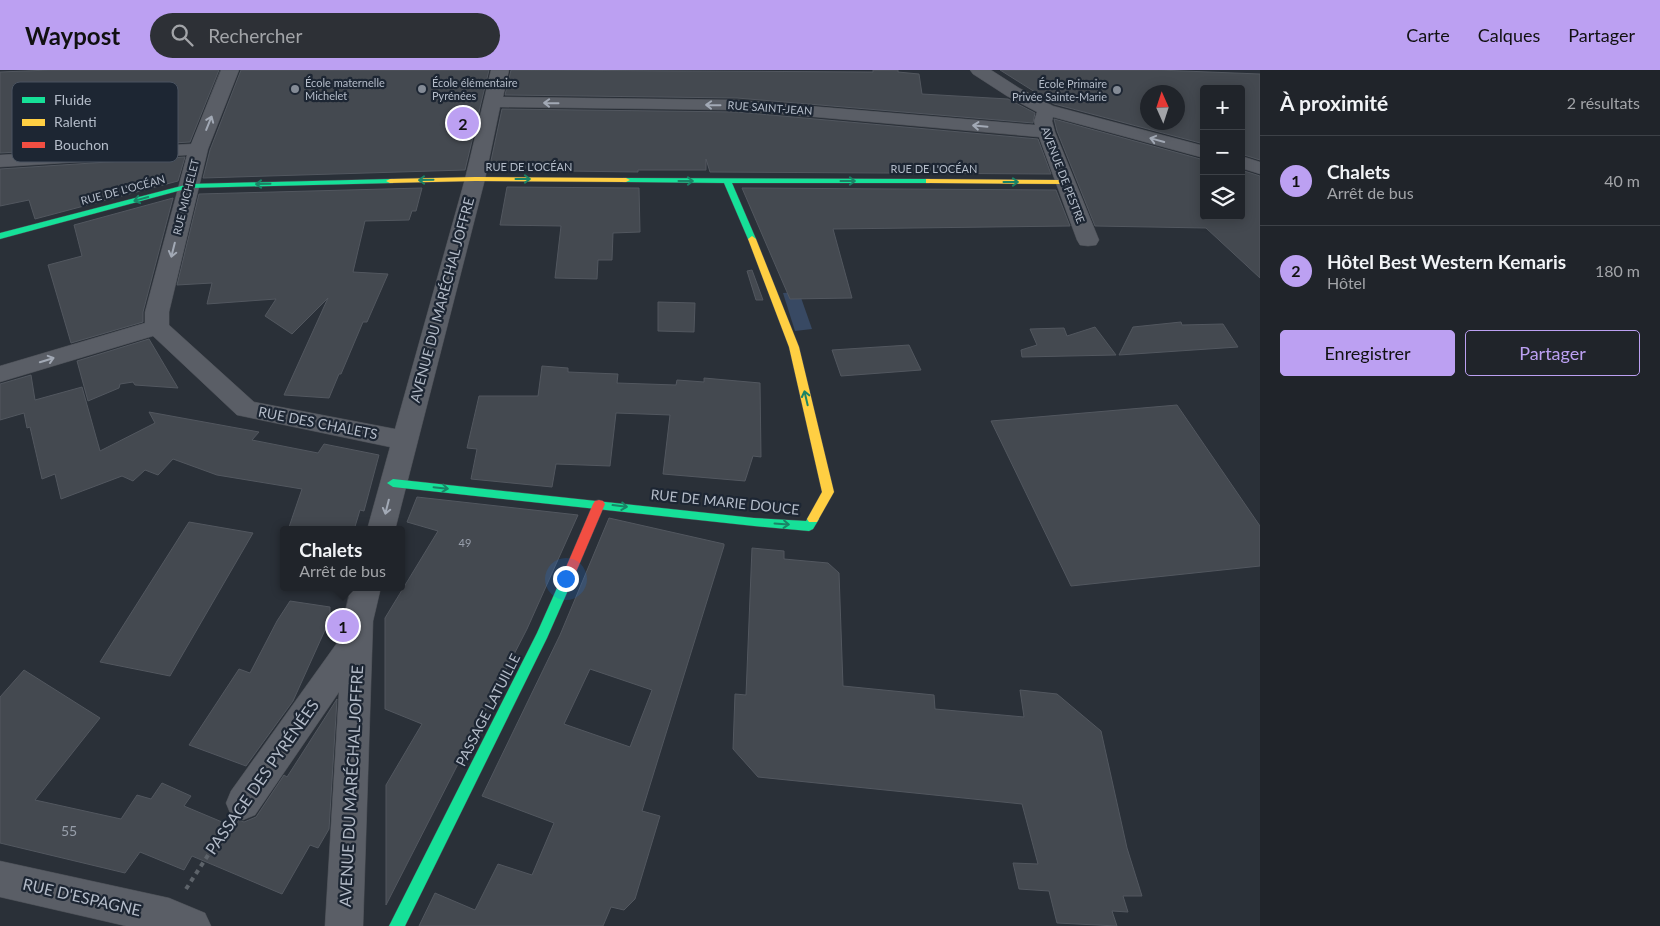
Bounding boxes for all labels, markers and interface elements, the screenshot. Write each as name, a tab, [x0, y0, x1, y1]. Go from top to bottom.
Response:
search box	[150, 13, 500, 58]
text: Waypost	[25, 21, 120, 50]
icon: search	[168, 21, 196, 49]
text: Rechercher	[208, 24, 302, 47]
text: Carte	[1406, 24, 1450, 46]
text: Calques	[1478, 24, 1540, 46]
text: Partager	[1568, 24, 1635, 46]
place label: École maternelle Michelet	[305, 76, 385, 102]
place label: École élémentaire Pyrénées	[432, 76, 518, 102]
place label: École Primaire Privée Sainte-Marie	[1012, 77, 1107, 103]
legend	[12, 82, 178, 162]
marker: École maternelle Michelet	[289, 83, 301, 95]
marker: École élémentaire Pyrénées	[416, 83, 428, 95]
marker: École Primaire Privée Sainte-Marie	[1111, 84, 1123, 96]
north arrow	[1140, 85, 1185, 130]
map controls	[1200, 85, 1245, 220]
button: +	[1200, 85, 1245, 130]
text: À proximité	[1280, 90, 1388, 115]
text: Fluide	[54, 91, 92, 108]
text: 2 résultats	[1567, 93, 1640, 112]
one-way arrow	[543, 98, 559, 108]
street label: RUE SAINT-JEAN	[727, 98, 813, 117]
one-way arrow	[705, 100, 722, 110]
pin: 2	[447, 104, 479, 142]
text: Ralenti	[54, 113, 97, 130]
one-way arrow	[205, 116, 214, 131]
one-way arrow	[972, 121, 988, 131]
street label: AVENUE DE PESTRE	[1039, 125, 1088, 225]
button: −	[1200, 130, 1245, 175]
one-way arrow	[1149, 134, 1165, 144]
text: Bouchon	[54, 136, 109, 153]
street label: RUE MICHELET	[170, 157, 201, 236]
street label: RUE DE L'OCÉAN	[486, 160, 572, 173]
text: Chalets	[1327, 160, 1390, 183]
street label: RUE DE L'OCÉAN	[891, 162, 977, 175]
text: 1	[1291, 171, 1301, 190]
text: 40 m	[1604, 171, 1640, 190]
street label: RUE DE L'OCÉAN	[79, 172, 166, 207]
one-way arrow	[515, 174, 531, 184]
one-way arrow	[418, 175, 434, 185]
button: layers	[1200, 175, 1245, 220]
one-way arrow	[678, 176, 694, 186]
one-way arrow	[840, 176, 856, 186]
one-way arrow	[1002, 177, 1019, 187]
one-way arrow	[256, 180, 272, 189]
text: Arrêt de bus	[1327, 183, 1414, 202]
one-way arrow	[134, 194, 150, 204]
street label: AVENUE DU MARÉCHAL JOFFRE	[406, 195, 477, 404]
one-way arrow	[167, 242, 177, 258]
text: Hôtel Best Western Kemaris	[1327, 250, 1566, 273]
text: 2	[1291, 261, 1301, 280]
text: 180 m	[1595, 261, 1640, 280]
text: Hôtel	[1327, 273, 1366, 292]
button: Enregistrer	[1280, 330, 1455, 376]
button: Partager	[1465, 330, 1640, 376]
one-way arrow	[38, 355, 54, 365]
one-way arrow	[801, 390, 810, 406]
street label: RUE DES CHALETS	[257, 403, 379, 442]
one-way arrow	[433, 483, 449, 493]
street label: RUE DE MARIE DOUCE	[650, 485, 800, 518]
one-way arrow	[382, 498, 391, 514]
one-way arrow	[612, 501, 628, 511]
one-way arrow	[773, 519, 789, 528]
popup	[280, 526, 405, 591]
house number: 49	[459, 536, 471, 549]
text: Chalets	[299, 538, 362, 561]
text: Arrêt de bus	[299, 561, 386, 580]
your location	[553, 566, 579, 592]
pin: 1	[327, 607, 359, 645]
street label: PASSAGE LATUILLE	[452, 651, 523, 769]
street label: AVENUE DU MARÉCHAL JOFFRE	[335, 665, 366, 907]
street label: PASSAGE DES PYRÉNÉES	[201, 696, 322, 858]
house number: 55	[61, 822, 77, 839]
street label: RUE D'ESPAGNE	[21, 874, 143, 919]

